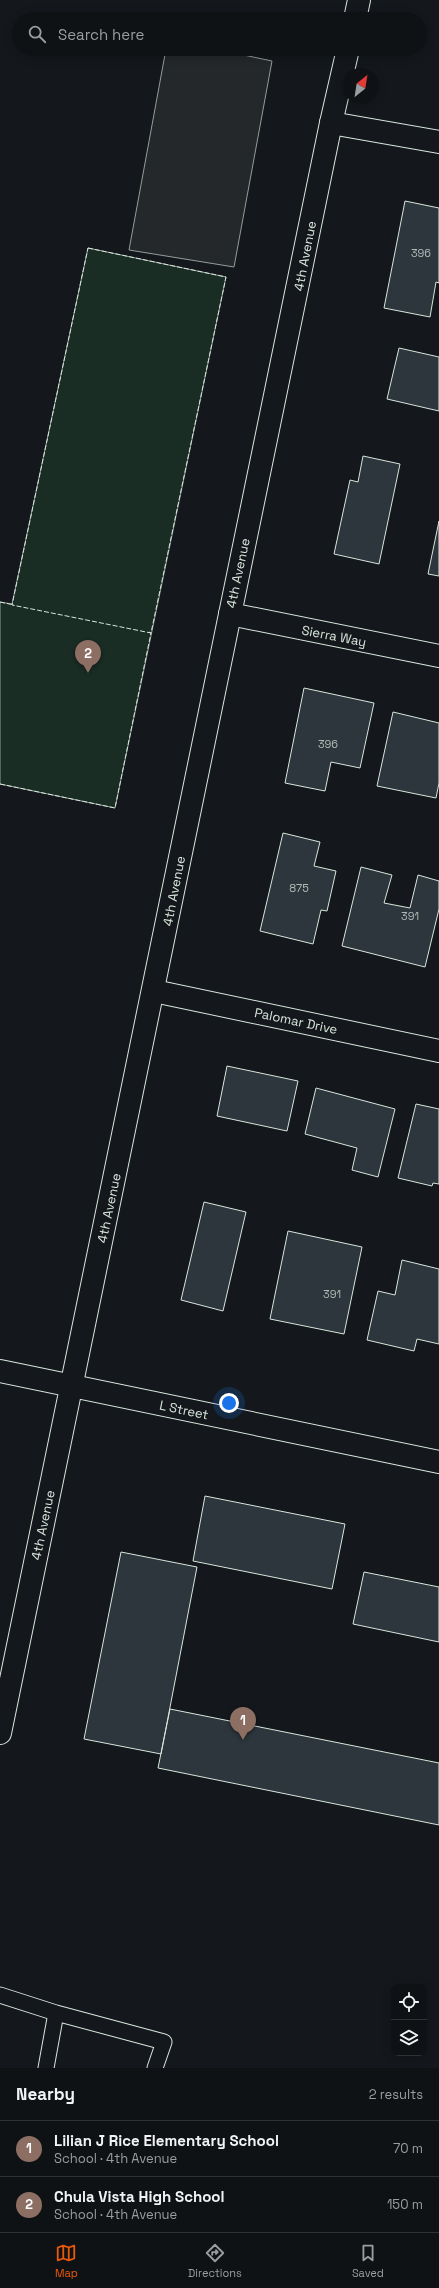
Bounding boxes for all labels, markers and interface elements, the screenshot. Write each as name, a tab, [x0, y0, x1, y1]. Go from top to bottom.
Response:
search box	[12, 12, 427, 56]
icon: search	[26, 23, 48, 45]
text: Search here	[58, 25, 144, 44]
north arrow	[343, 68, 379, 104]
street label: 4th Avenue	[290, 219, 320, 293]
house number: 396	[411, 246, 431, 260]
street label: 4th Avenue	[222, 536, 254, 610]
street label: Sierra Way	[300, 621, 368, 651]
pin: 2	[75, 640, 101, 673]
house number: 396	[318, 737, 338, 751]
street label: 4th Avenue	[159, 854, 189, 928]
house number: 875	[289, 881, 309, 895]
house number: 391	[401, 909, 419, 923]
street label: Palomar Drive	[253, 1004, 339, 1038]
street label: 4th Avenue	[93, 1171, 125, 1245]
house number: 391	[323, 1287, 341, 1301]
your location	[219, 1393, 239, 1413]
street label: L Street	[158, 1397, 210, 1423]
street label: 4th Avenue	[27, 1488, 59, 1562]
pin: 1	[230, 1707, 256, 1740]
map controls	[391, 1984, 427, 2056]
button: locate	[391, 1984, 427, 2020]
button: layers	[391, 2020, 427, 2056]
text: Nearby	[16, 2083, 75, 2105]
text: 2 results	[369, 2086, 423, 2103]
text: Lilian J Rice Elementary School	[54, 2131, 279, 2150]
text: 1	[26, 2140, 32, 2157]
text: 70 m	[393, 2140, 423, 2157]
text: School · 4th Avenue	[54, 2150, 177, 2167]
text: Chula Vista High School	[54, 2187, 225, 2206]
text: 2	[25, 2196, 33, 2213]
text: 150 m	[387, 2196, 423, 2213]
text: School · 4th Avenue	[54, 2206, 177, 2223]
tab: Map	[55, 2242, 78, 2280]
tab: Directions	[188, 2242, 242, 2280]
tab: Saved	[352, 2242, 384, 2280]

